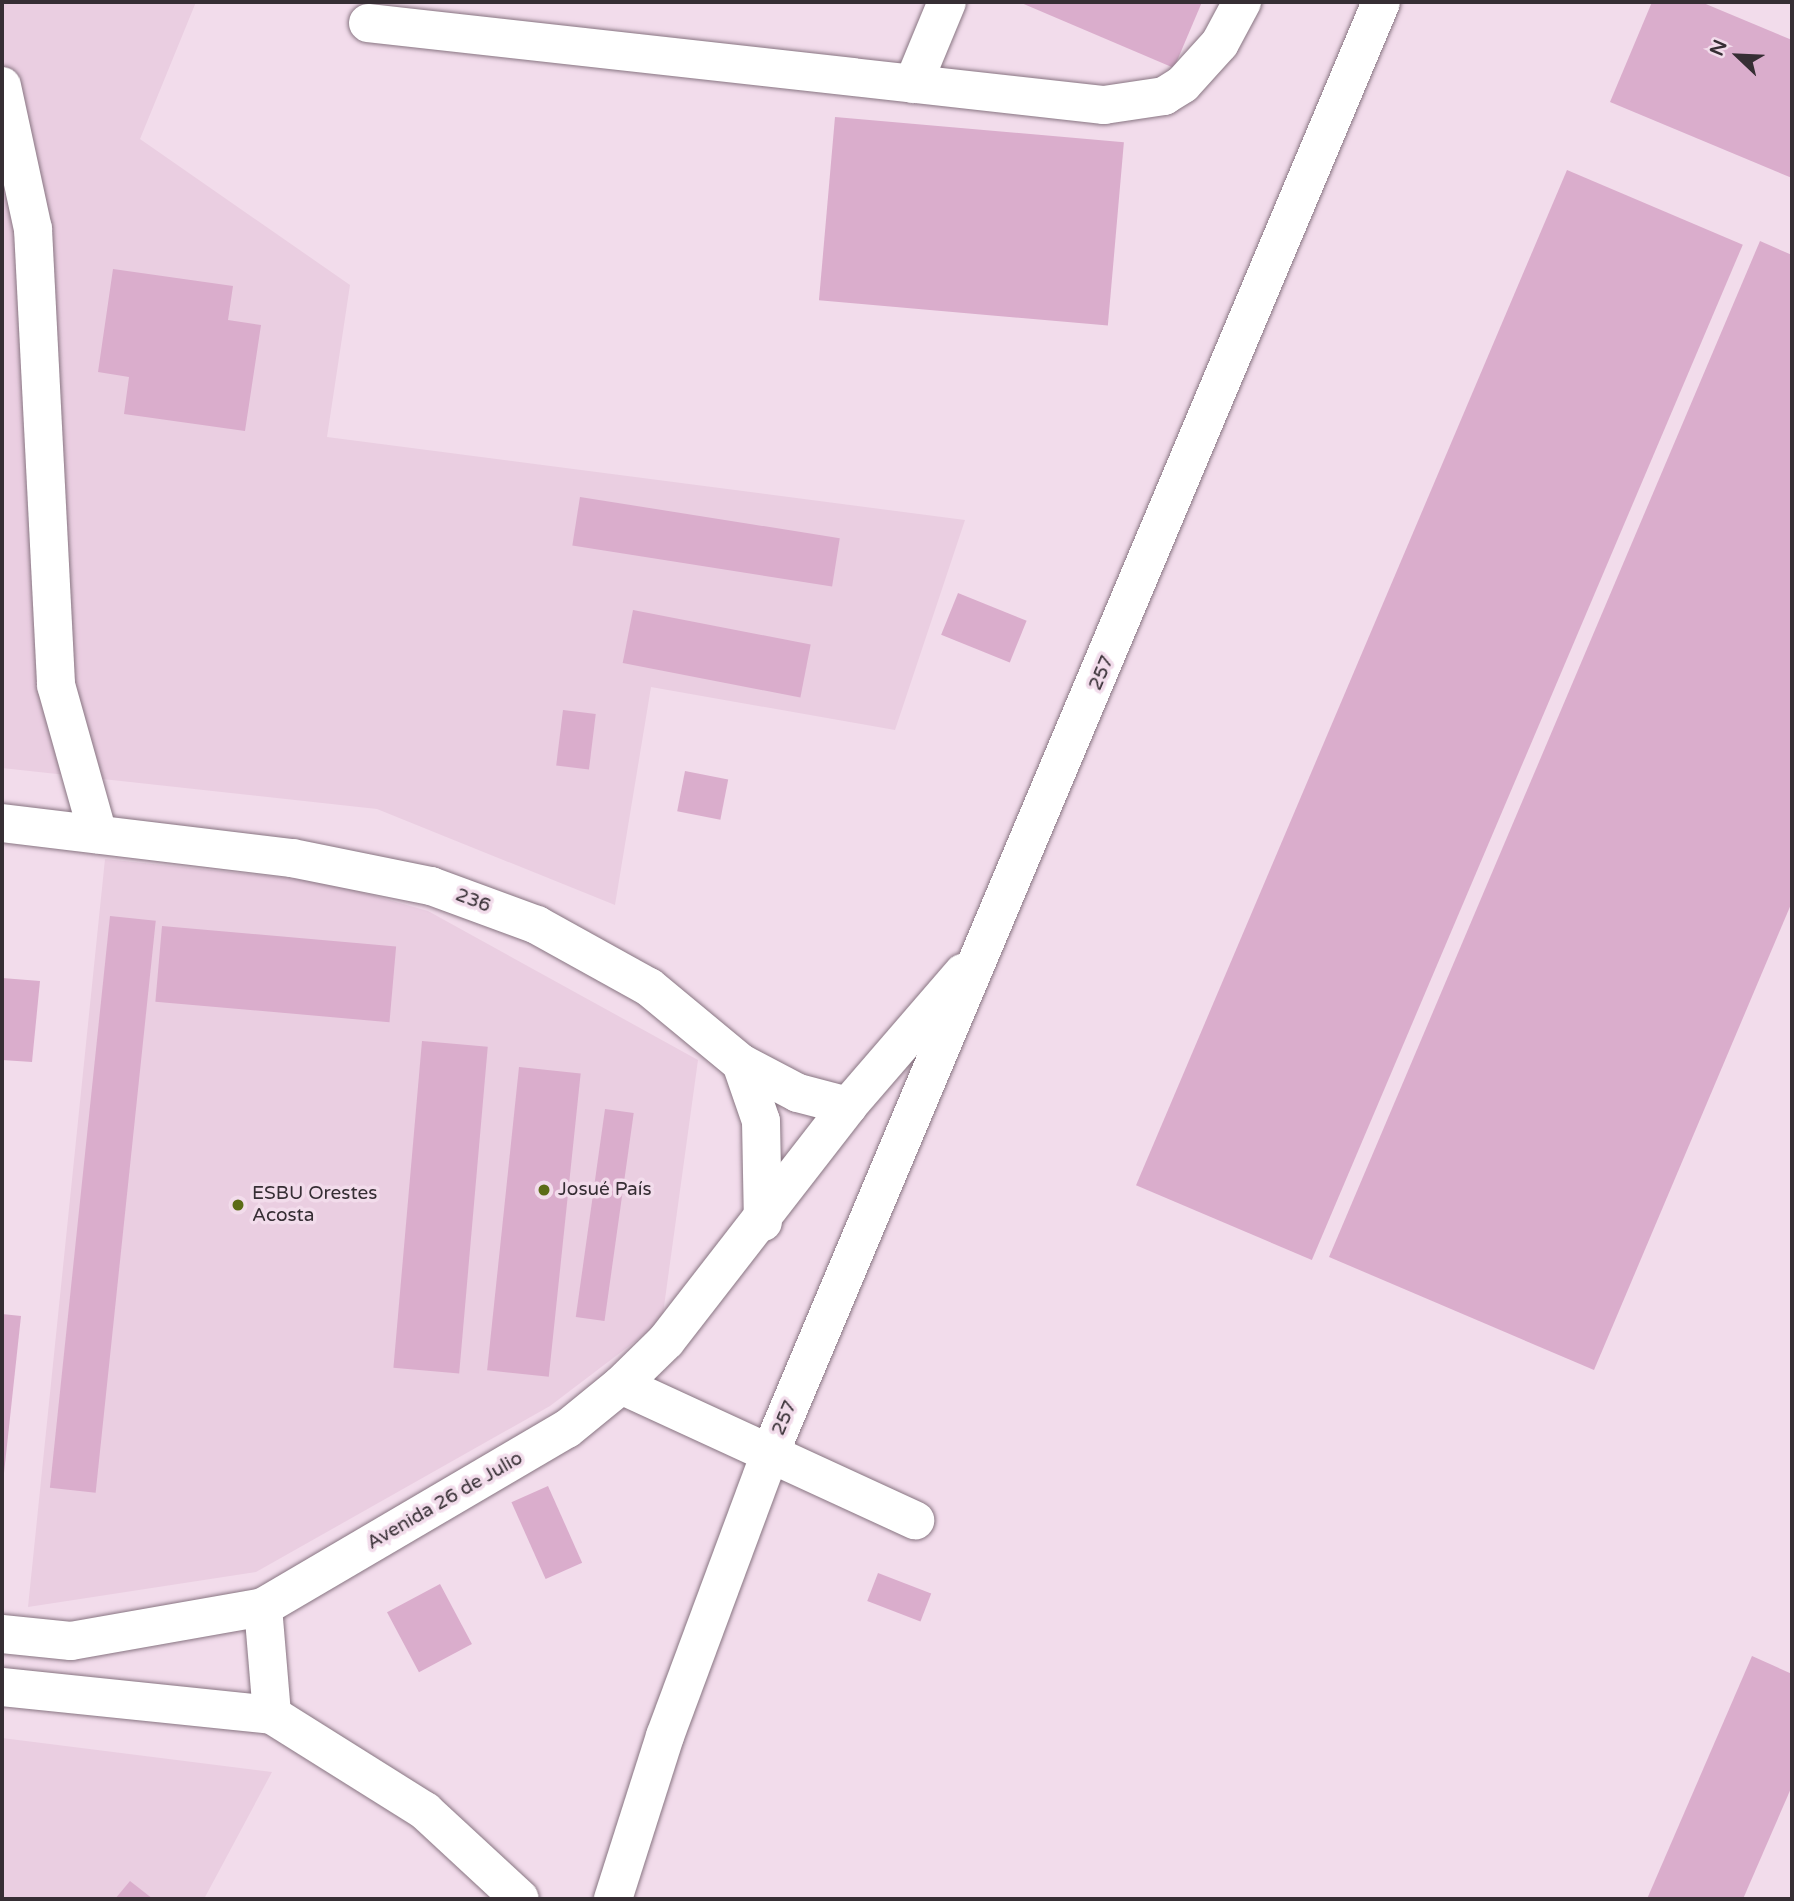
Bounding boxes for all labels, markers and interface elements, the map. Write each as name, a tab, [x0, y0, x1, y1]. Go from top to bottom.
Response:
north arrow	[1703, 21, 1773, 91]
text: N	[1706, 36, 1732, 59]
street label: 257	[1085, 652, 1119, 694]
street label: 236	[452, 884, 494, 918]
place label: Josué País	[558, 1179, 652, 1201]
marker: Josué País	[536, 1182, 552, 1198]
place label: ESBU Orestes Acosta	[252, 1183, 377, 1227]
marker: ESBU Orestes Acosta	[230, 1197, 246, 1213]
street label: 257	[768, 1397, 802, 1439]
street label: Avenida 26 de Julio	[363, 1447, 527, 1555]

